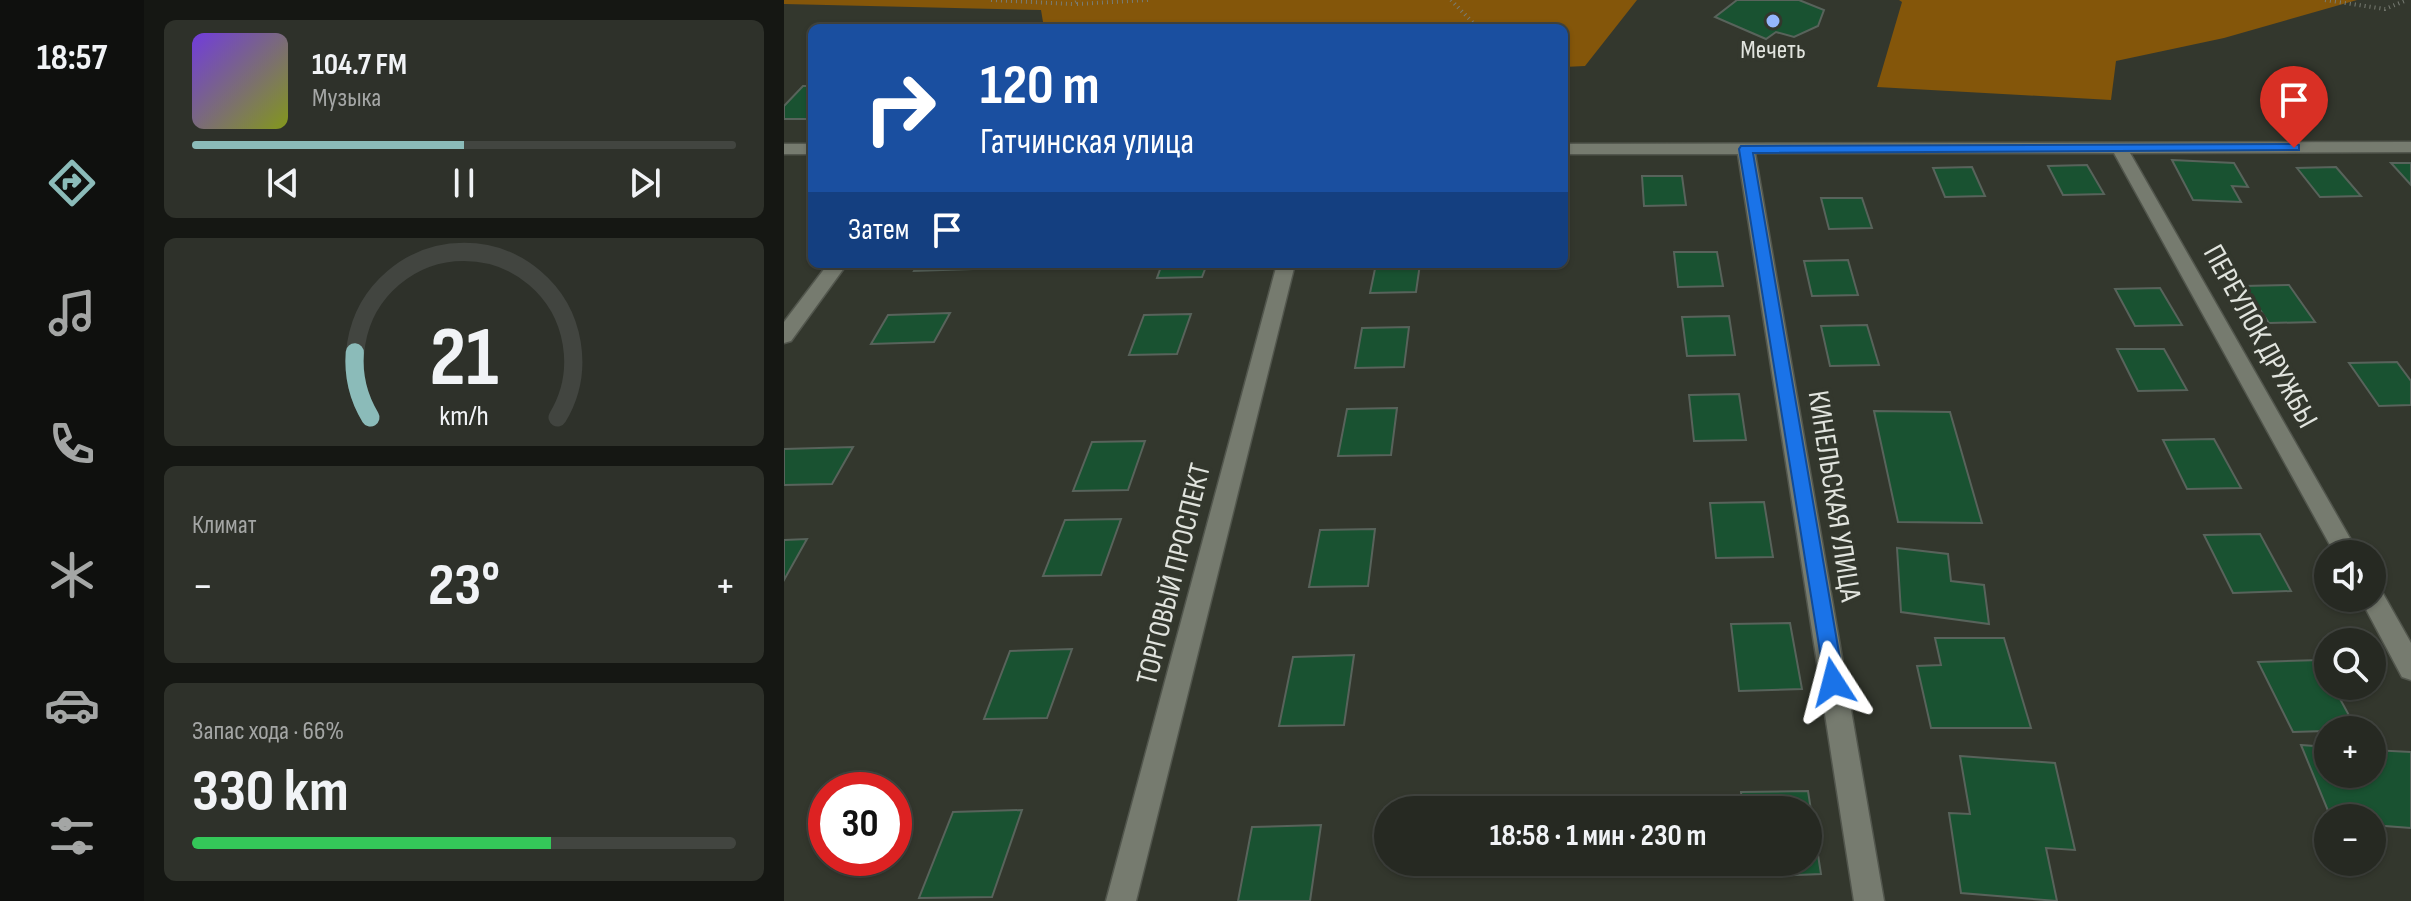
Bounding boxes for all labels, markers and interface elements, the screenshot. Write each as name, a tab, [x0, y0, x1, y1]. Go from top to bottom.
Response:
marker: Мечеть	[1764, 12, 1782, 30]
place label: Мечеть	[1740, 35, 1806, 66]
text: 18:57	[37, 37, 107, 80]
text: 104.7 FM	[312, 47, 407, 83]
text: 120 m	[980, 53, 1100, 120]
icon: right	[848, 56, 952, 160]
pin	[2260, 66, 2328, 148]
icon: arrive	[2272, 78, 2316, 122]
text: Музыка	[312, 83, 381, 114]
text: Гатчинская улица	[980, 121, 1194, 164]
icon: directions	[44, 155, 100, 211]
icon: previous	[261, 161, 305, 205]
icon: pause	[442, 161, 486, 205]
icon: next	[623, 161, 667, 205]
icon: arrive	[925, 208, 969, 252]
text: Затем	[848, 212, 909, 248]
street label: ПЕРЕУЛОК ДРУЖБЫ	[2195, 239, 2325, 434]
icon: music	[44, 285, 100, 341]
text: 21	[429, 308, 499, 408]
street label: КИНЕЛЬСКАЯ УЛИЦА	[1800, 388, 1868, 604]
text: km/h	[439, 399, 489, 434]
icon: phone	[44, 416, 100, 472]
street label: ТОРГОВЫЙ ПРОСПЕКТ	[1129, 460, 1219, 689]
text: Климат	[192, 510, 256, 541]
map controls	[2314, 540, 2386, 876]
button: sound	[2314, 540, 2386, 612]
icon: climate	[44, 547, 100, 603]
text: 23°	[428, 550, 500, 622]
text: −	[192, 560, 214, 613]
text: +	[714, 560, 736, 613]
button: search	[2314, 628, 2386, 700]
position arrow	[1791, 640, 1875, 724]
icon: car	[44, 677, 100, 733]
text: Запас хода · 66%	[192, 716, 344, 747]
button: +	[2314, 716, 2386, 788]
text: 330 km	[192, 756, 349, 828]
speed limit sign: 30	[808, 772, 912, 876]
button: −	[2314, 804, 2386, 876]
icon: filters	[44, 808, 100, 864]
text: 18:58 · 1 мин · 230 m	[1490, 818, 1706, 854]

